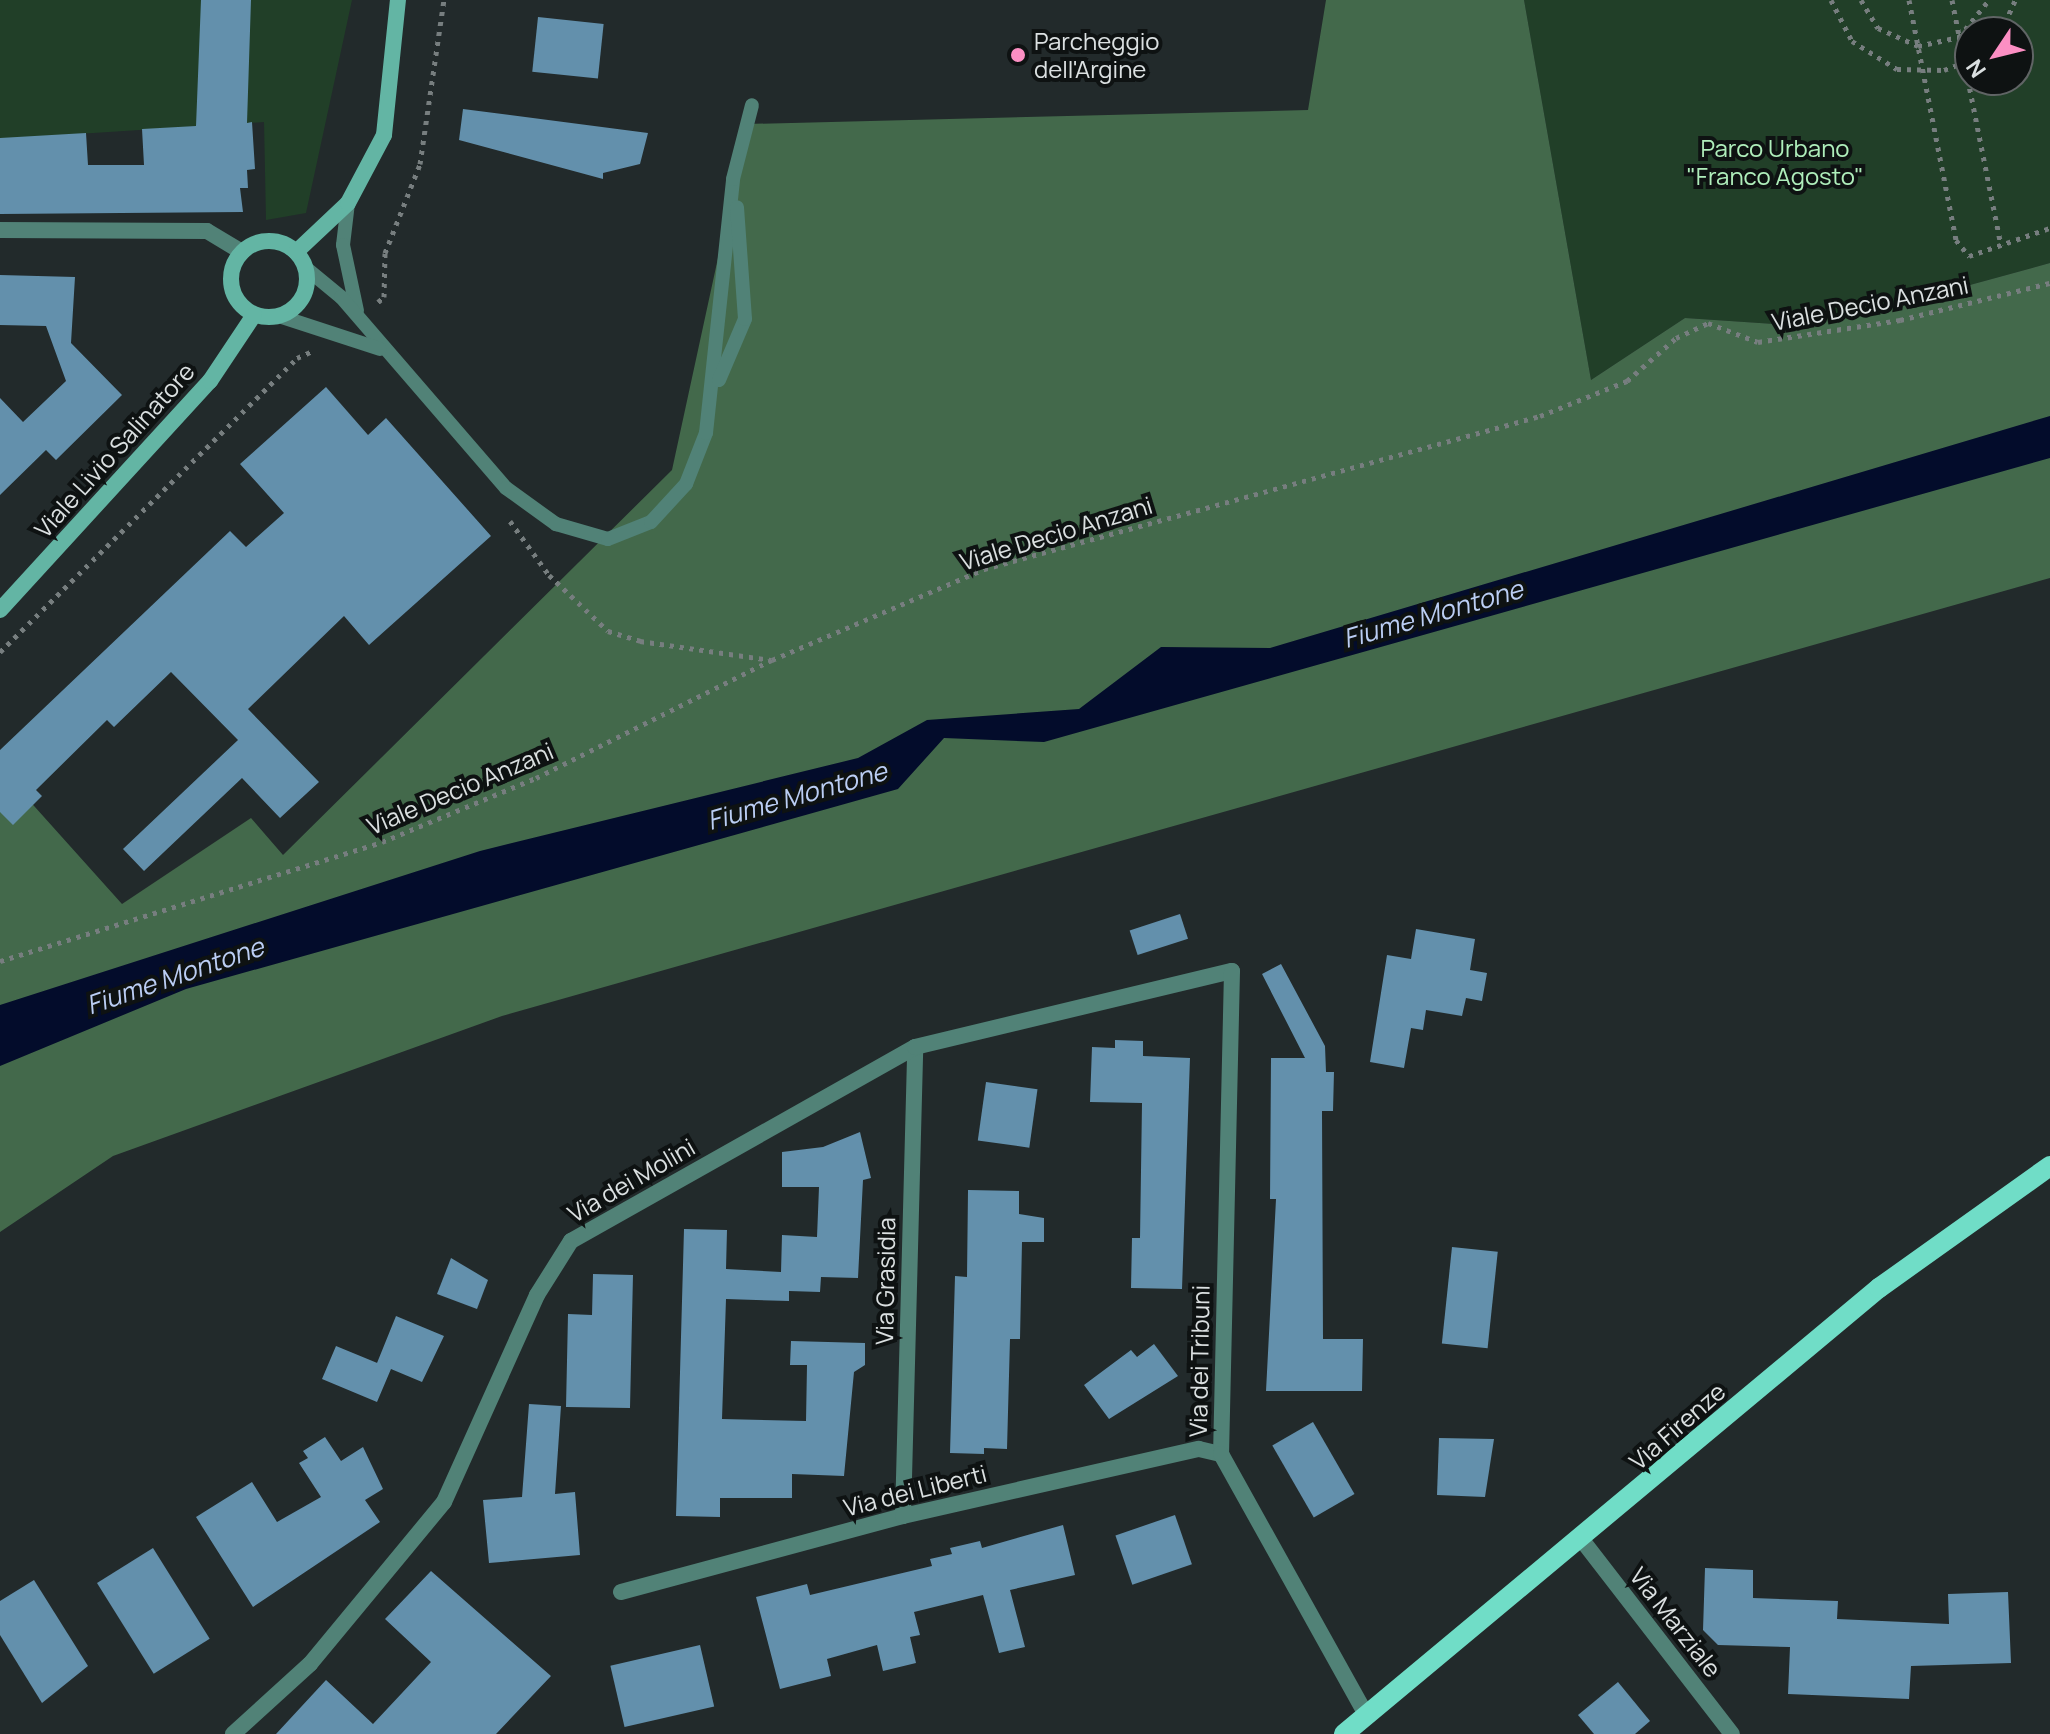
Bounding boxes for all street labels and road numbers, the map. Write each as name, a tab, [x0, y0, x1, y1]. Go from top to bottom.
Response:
street label: Viale Decio Anzani	[1769, 270, 1971, 336]
street label: Viale Livio Salinatore	[28, 357, 200, 543]
street label: Viale Decio Anzani	[956, 490, 1156, 576]
street label: Viale Decio Anzani	[362, 736, 558, 840]
street label: Via dei Molini	[562, 1132, 700, 1228]
street label: Via Grasidia	[869, 1217, 901, 1345]
street label: Via dei Tribuni	[1183, 1285, 1215, 1437]
street label: Via Firenze	[1623, 1377, 1731, 1475]
street label: Via dei Liberti	[841, 1458, 989, 1522]
street label: Via Marziale	[1624, 1561, 1728, 1683]

